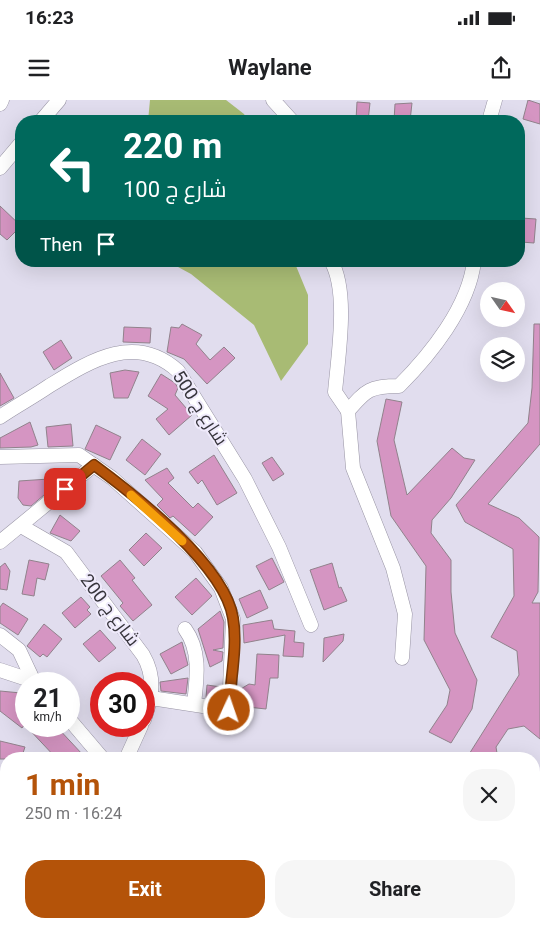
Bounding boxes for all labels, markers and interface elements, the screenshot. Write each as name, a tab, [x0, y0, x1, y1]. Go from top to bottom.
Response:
text: 16:23	[25, 6, 74, 29]
icon: menu	[25, 54, 53, 82]
icon: share	[487, 54, 515, 82]
text: Waylane	[228, 55, 312, 80]
text: 220 m	[123, 126, 222, 167]
icon: left	[40, 135, 105, 200]
text: شارع ج 100	[123, 177, 226, 202]
icon: arrive	[92, 230, 120, 258]
text: Then	[40, 233, 82, 256]
north arrow	[480, 282, 525, 328]
map controls	[480, 282, 525, 382]
button: layers	[480, 337, 525, 382]
street label: شارع ج 500	[167, 367, 232, 450]
pin	[44, 468, 86, 510]
icon: arrive	[51, 475, 79, 503]
street label: شارع ج 200	[75, 570, 144, 651]
speed limit sign: 30	[90, 672, 155, 737]
position arrow	[202, 683, 254, 735]
text: 21	[33, 684, 62, 713]
text: km/h	[33, 710, 62, 724]
text: 1 min	[25, 767, 100, 802]
button: close	[463, 769, 515, 821]
text: 250 m · 16:24	[25, 804, 122, 823]
button: Exit	[25, 860, 265, 918]
button: Share	[275, 860, 515, 918]

